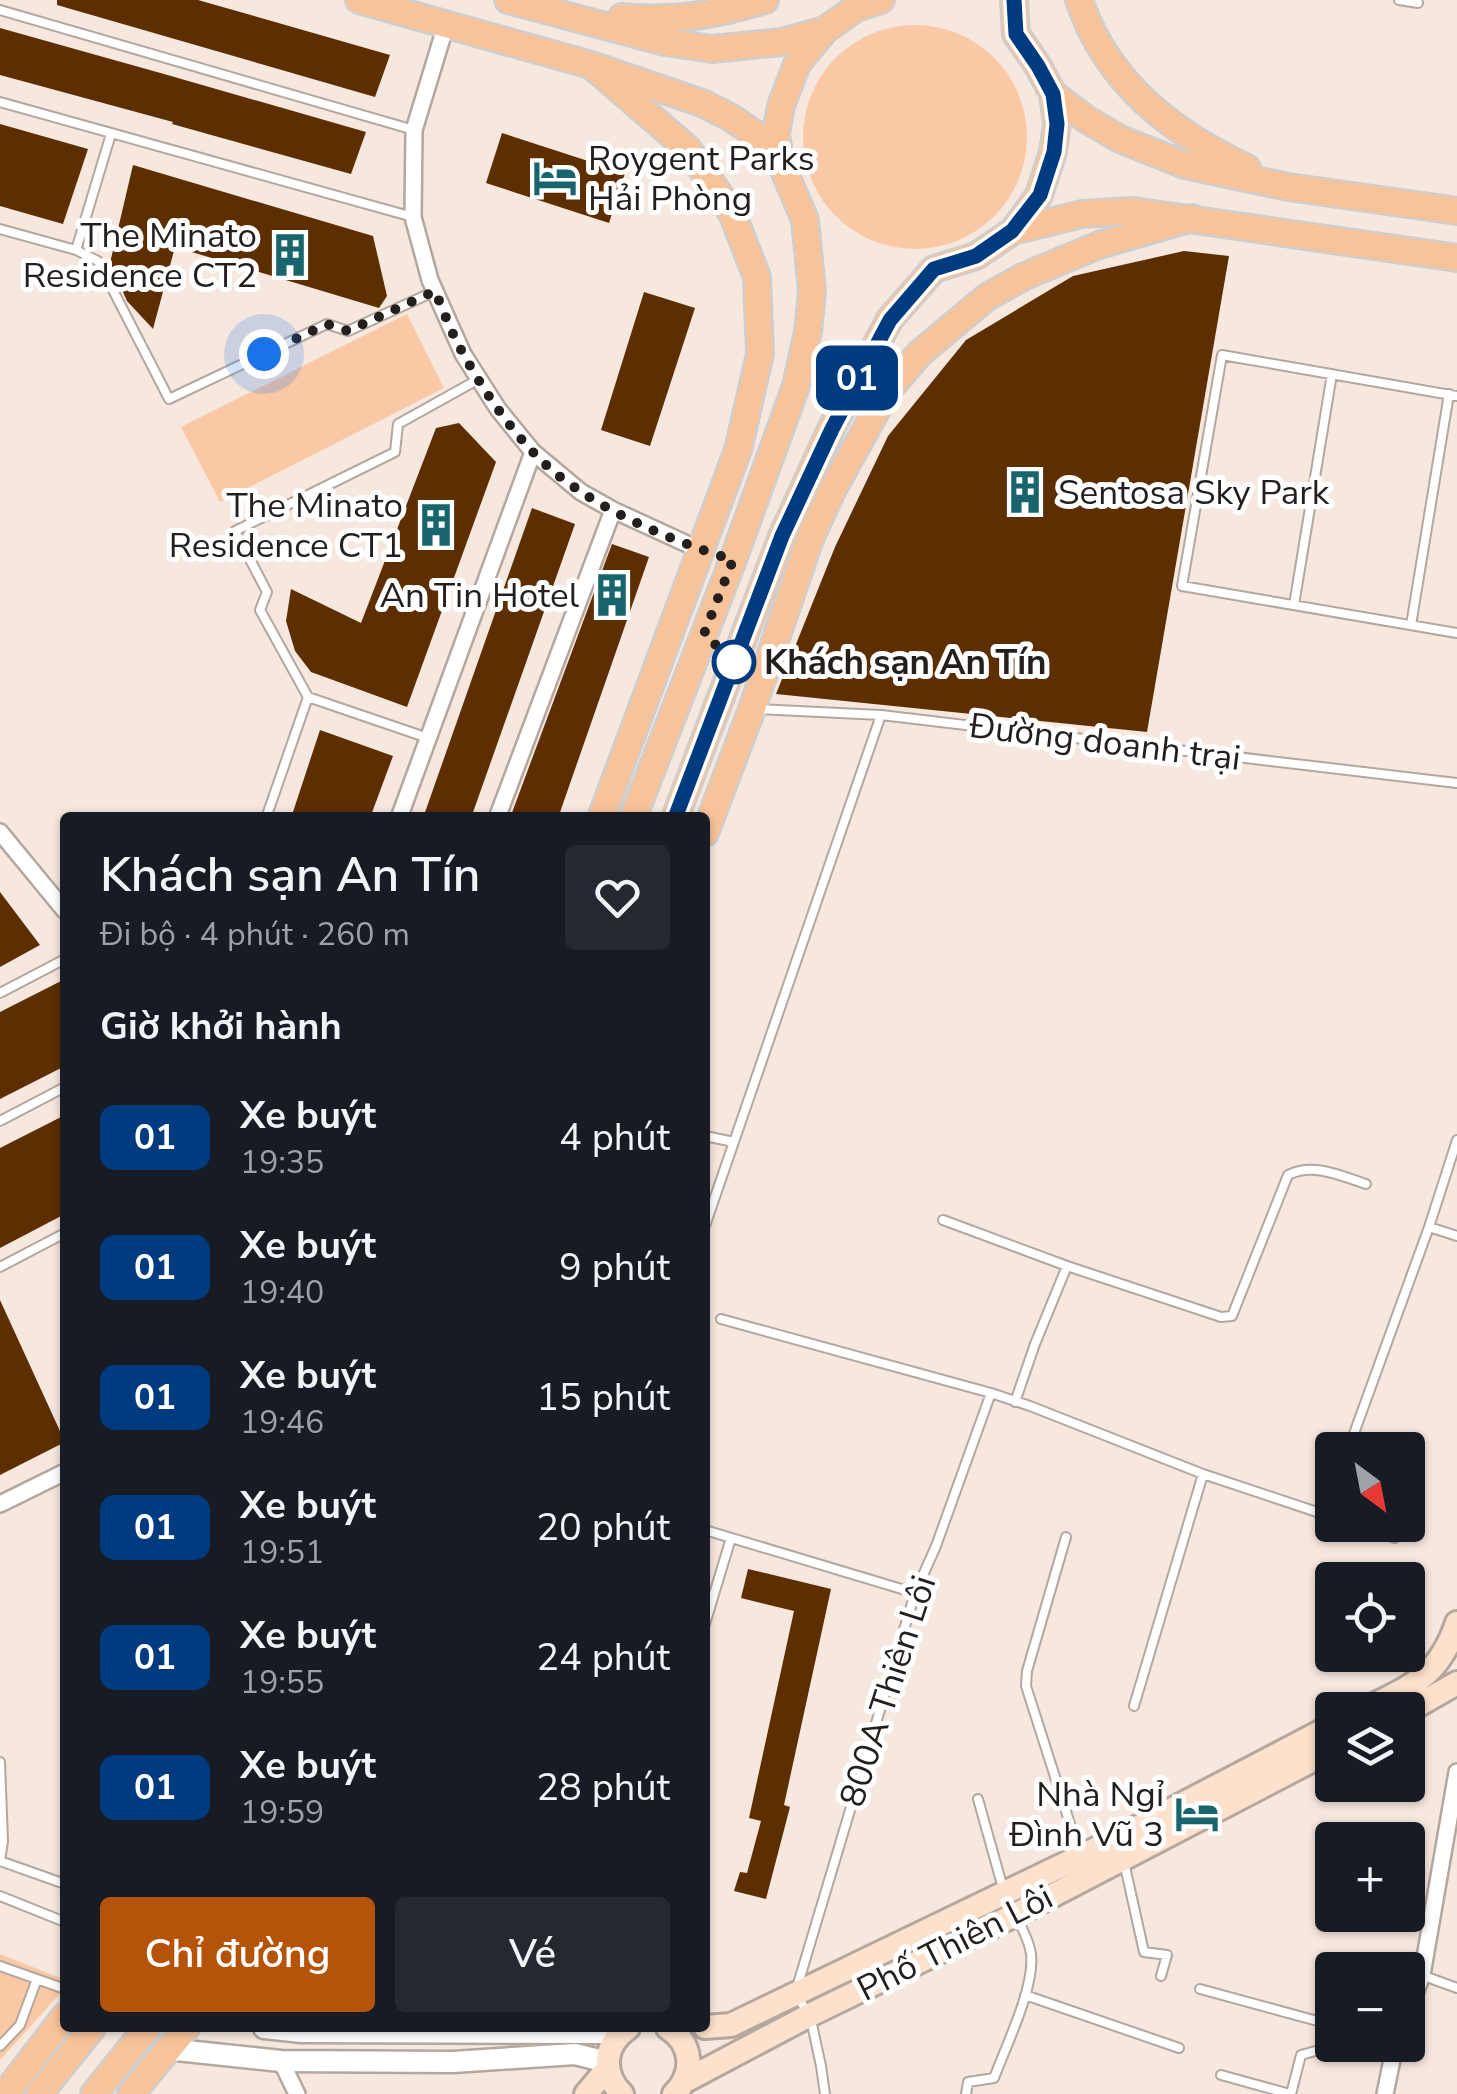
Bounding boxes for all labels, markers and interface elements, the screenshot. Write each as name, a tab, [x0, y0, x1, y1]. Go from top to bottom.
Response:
place label: Roygent Parks Hải Phòng	[588, 135, 815, 222]
hotel icon: Roygent Parks Hải Phòng	[531, 154, 579, 202]
place label: The Minato Residence CT2	[23, 212, 257, 299]
building icon: The Minato Residence CT2	[266, 231, 314, 279]
your location	[239, 329, 289, 379]
line badge: 01	[812, 346, 902, 410]
text: 01	[836, 355, 878, 402]
building icon: Sentosa Sky Park	[1001, 468, 1049, 516]
place label: Sentosa Sky Park	[1058, 469, 1330, 516]
place label: The Minato Residence CT1	[169, 482, 403, 569]
building icon: The Minato Residence CT1	[412, 501, 460, 549]
building icon: An Tin Hotel	[588, 571, 636, 619]
place label: An Tin Hotel	[380, 572, 580, 619]
place label: Khách sạn An Tín	[764, 639, 1047, 686]
marker: Khách sạn An Tín	[713, 641, 755, 683]
street label: Đường doanh trại	[966, 702, 1243, 782]
text: Khách sạn An Tín	[100, 842, 481, 908]
button: heart	[565, 845, 670, 950]
text: Đi bộ · 4 phút · 260 m	[100, 913, 410, 956]
text: Giờ khởi hành	[100, 1001, 342, 1052]
text: Xe buýt	[240, 1090, 376, 1141]
text: 4 phút	[559, 1112, 670, 1163]
text: 01	[134, 1114, 176, 1161]
text: 19:35	[240, 1141, 324, 1184]
text: Xe buýt	[240, 1220, 376, 1271]
text: 9 phút	[559, 1242, 670, 1293]
text: 01	[134, 1244, 176, 1291]
text: 19:40	[240, 1271, 324, 1314]
text: Xe buýt	[240, 1350, 376, 1401]
text: 15 phút	[536, 1372, 670, 1423]
text: 01	[134, 1374, 176, 1421]
text: 19:46	[240, 1401, 324, 1444]
north arrow	[1315, 1432, 1425, 1542]
map controls	[1315, 1432, 1425, 2062]
text: Xe buýt	[240, 1480, 376, 1531]
text: 20 phút	[536, 1502, 670, 1553]
text: 01	[134, 1504, 176, 1551]
text: 19:51	[240, 1531, 324, 1574]
button: locate	[1315, 1562, 1425, 1672]
street label: 800A Thiên Lôi	[828, 1569, 948, 1813]
text: Xe buýt	[240, 1610, 376, 1661]
text: 24 phút	[536, 1632, 670, 1683]
text: 01	[134, 1634, 176, 1681]
text: 19:55	[240, 1661, 324, 1704]
button: layers	[1315, 1692, 1425, 1802]
text: Xe buýt	[240, 1740, 376, 1791]
text: 28 phút	[536, 1762, 670, 1813]
text: 01	[134, 1764, 176, 1811]
place label: Nhà Ngỉ Đình Vũ 3	[1008, 1771, 1164, 1858]
hotel icon: Nhà Ngỉ Đình Vũ 3	[1173, 1790, 1221, 1838]
text: 19:59	[240, 1791, 324, 1834]
button: +	[1315, 1822, 1425, 1932]
street label: Phố Thiên Lôi	[849, 1874, 1061, 2012]
button: Chỉ đường	[100, 1897, 375, 2012]
button: Vé	[395, 1897, 670, 2012]
button: −	[1315, 1952, 1425, 2062]

